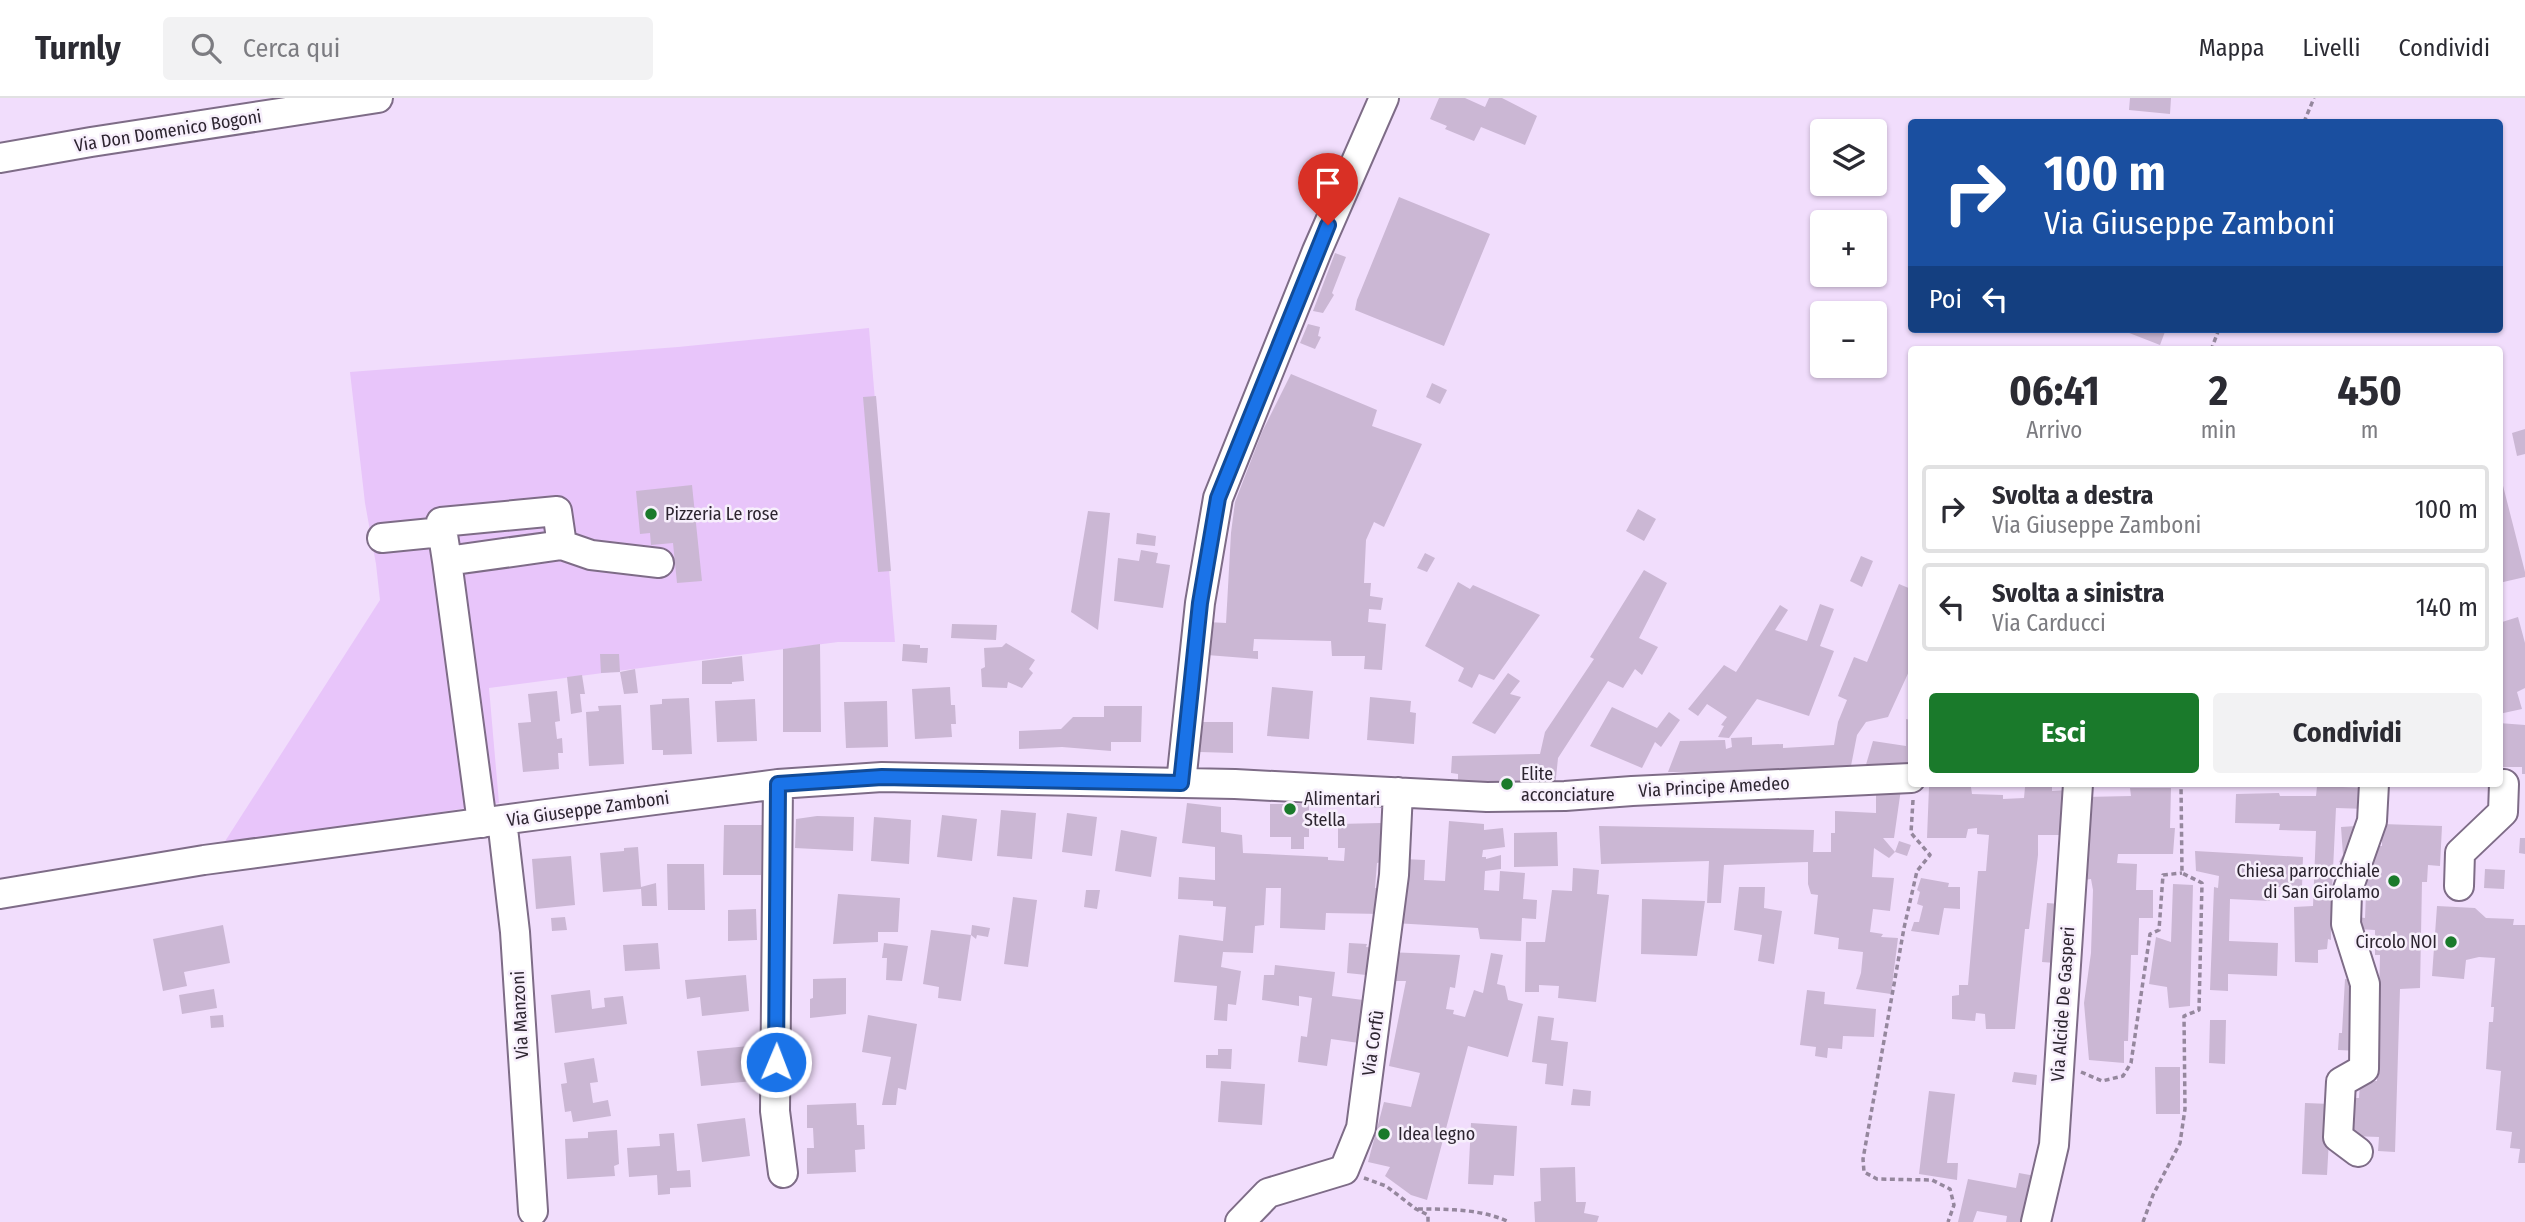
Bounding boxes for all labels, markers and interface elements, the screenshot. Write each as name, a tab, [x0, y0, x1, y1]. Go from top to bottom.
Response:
search box	[163, 17, 653, 80]
text: Turnly	[35, 28, 121, 68]
icon: search	[187, 29, 225, 67]
text: Cerca qui	[243, 33, 340, 64]
text: Mappa	[2199, 34, 2265, 62]
text: Livelli	[2303, 34, 2360, 62]
text: Condividi	[2398, 34, 2490, 62]
street label: Via Don Domenico Bogoni	[73, 105, 263, 157]
map controls	[1810, 119, 1887, 378]
button: layers	[1810, 119, 1887, 196]
text: 100 m	[2044, 144, 2166, 203]
icon: right	[1929, 147, 2020, 238]
pin	[1298, 153, 1358, 225]
icon: arrive	[1309, 164, 1347, 202]
text: Via Giuseppe Zamboni	[2044, 204, 2335, 242]
button: +	[1810, 210, 1887, 287]
icon: left	[1976, 280, 2014, 318]
text: Poi	[1929, 284, 1962, 315]
button: −	[1810, 301, 1887, 378]
text: 06:41	[2009, 366, 2100, 416]
text: 2	[2209, 366, 2228, 416]
text: 450	[2337, 366, 2402, 416]
text: Arrivo	[2026, 416, 2082, 444]
text: min	[2201, 416, 2236, 444]
text: m	[2361, 416, 2378, 444]
text: Svolta a destra	[1992, 480, 2153, 511]
icon: right	[1933, 490, 1971, 528]
text: 100 m	[2415, 494, 2478, 525]
place label: Pizzeria Le rose	[665, 503, 778, 525]
marker: Pizzeria Le rose	[643, 506, 659, 522]
text: Via Giuseppe Zamboni	[1992, 511, 2201, 539]
text: Svolta a sinistra	[1992, 578, 2164, 609]
icon: left	[1933, 588, 1971, 626]
text: 140 m	[2416, 592, 2478, 623]
text: Via Carducci	[1992, 609, 2106, 637]
button: Esci	[1929, 693, 2199, 773]
button: Condividi	[2213, 693, 2482, 773]
place label: Elite acconciature	[1521, 763, 1615, 806]
street label: Via Principe Amedeo	[1638, 772, 1790, 802]
marker: Elite acconciature	[1499, 776, 1515, 792]
street label: Via Giuseppe Zamboni	[505, 787, 671, 831]
place label: Alimentari Stella	[1304, 788, 1380, 831]
marker: Alimentari Stella	[1282, 801, 1298, 817]
place label: Chiesa parrocchiale di San Girolamo	[2236, 860, 2380, 903]
marker: Chiesa parrocchiale di San Girolamo	[2386, 873, 2402, 889]
street label: Via Alcide De Gasperi	[2047, 926, 2079, 1082]
place label: Circolo NOI	[2355, 931, 2437, 953]
marker: Circolo NOI	[2443, 934, 2459, 950]
street label: Via Manzoni	[507, 970, 533, 1060]
street label: Via Corfù	[1357, 1009, 1389, 1077]
position arrow	[739, 1025, 813, 1099]
place label: Idea legno	[1398, 1123, 1475, 1145]
marker: Idea legno	[1376, 1126, 1392, 1142]

